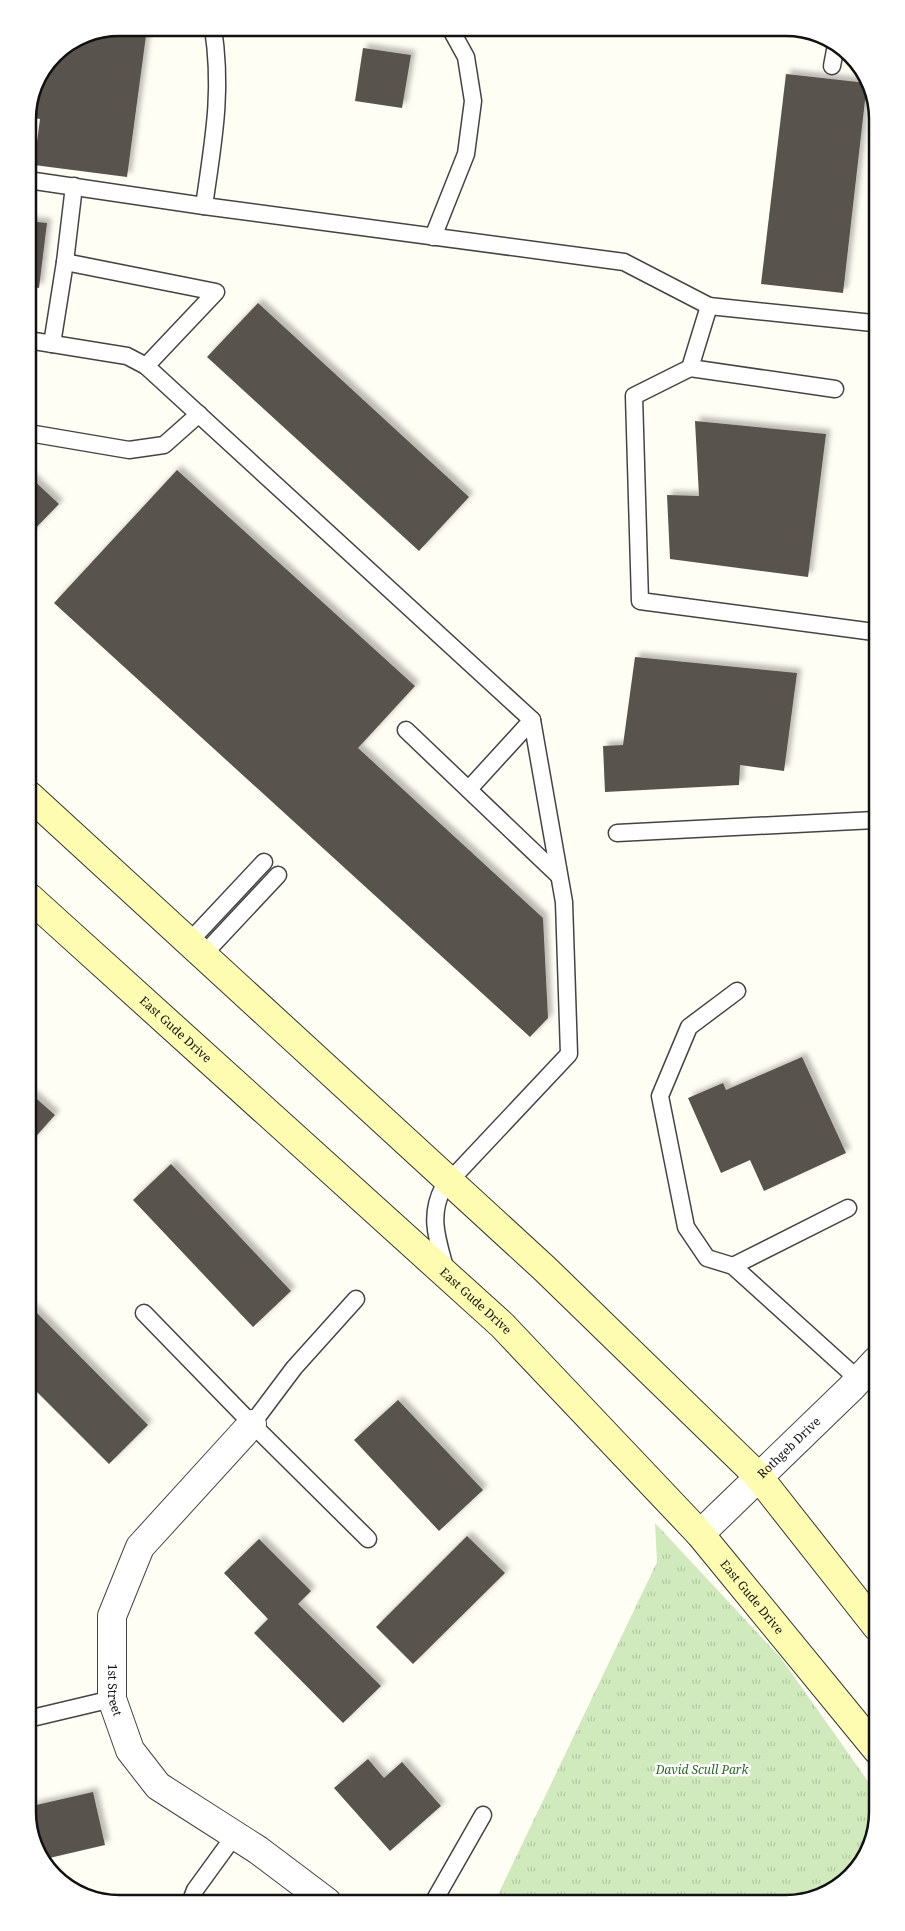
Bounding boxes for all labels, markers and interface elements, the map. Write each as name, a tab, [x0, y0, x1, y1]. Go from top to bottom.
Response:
street label: East Gude Drive	[136, 992, 215, 1066]
street label: East Gude Drive	[436, 1264, 516, 1338]
street label: Rothgeb Drive	[754, 1413, 824, 1482]
street label: East Gude Drive	[716, 1556, 788, 1638]
street label: 1st Street	[104, 1664, 126, 1718]
park label: David Scull Park	[655, 1761, 749, 1778]

